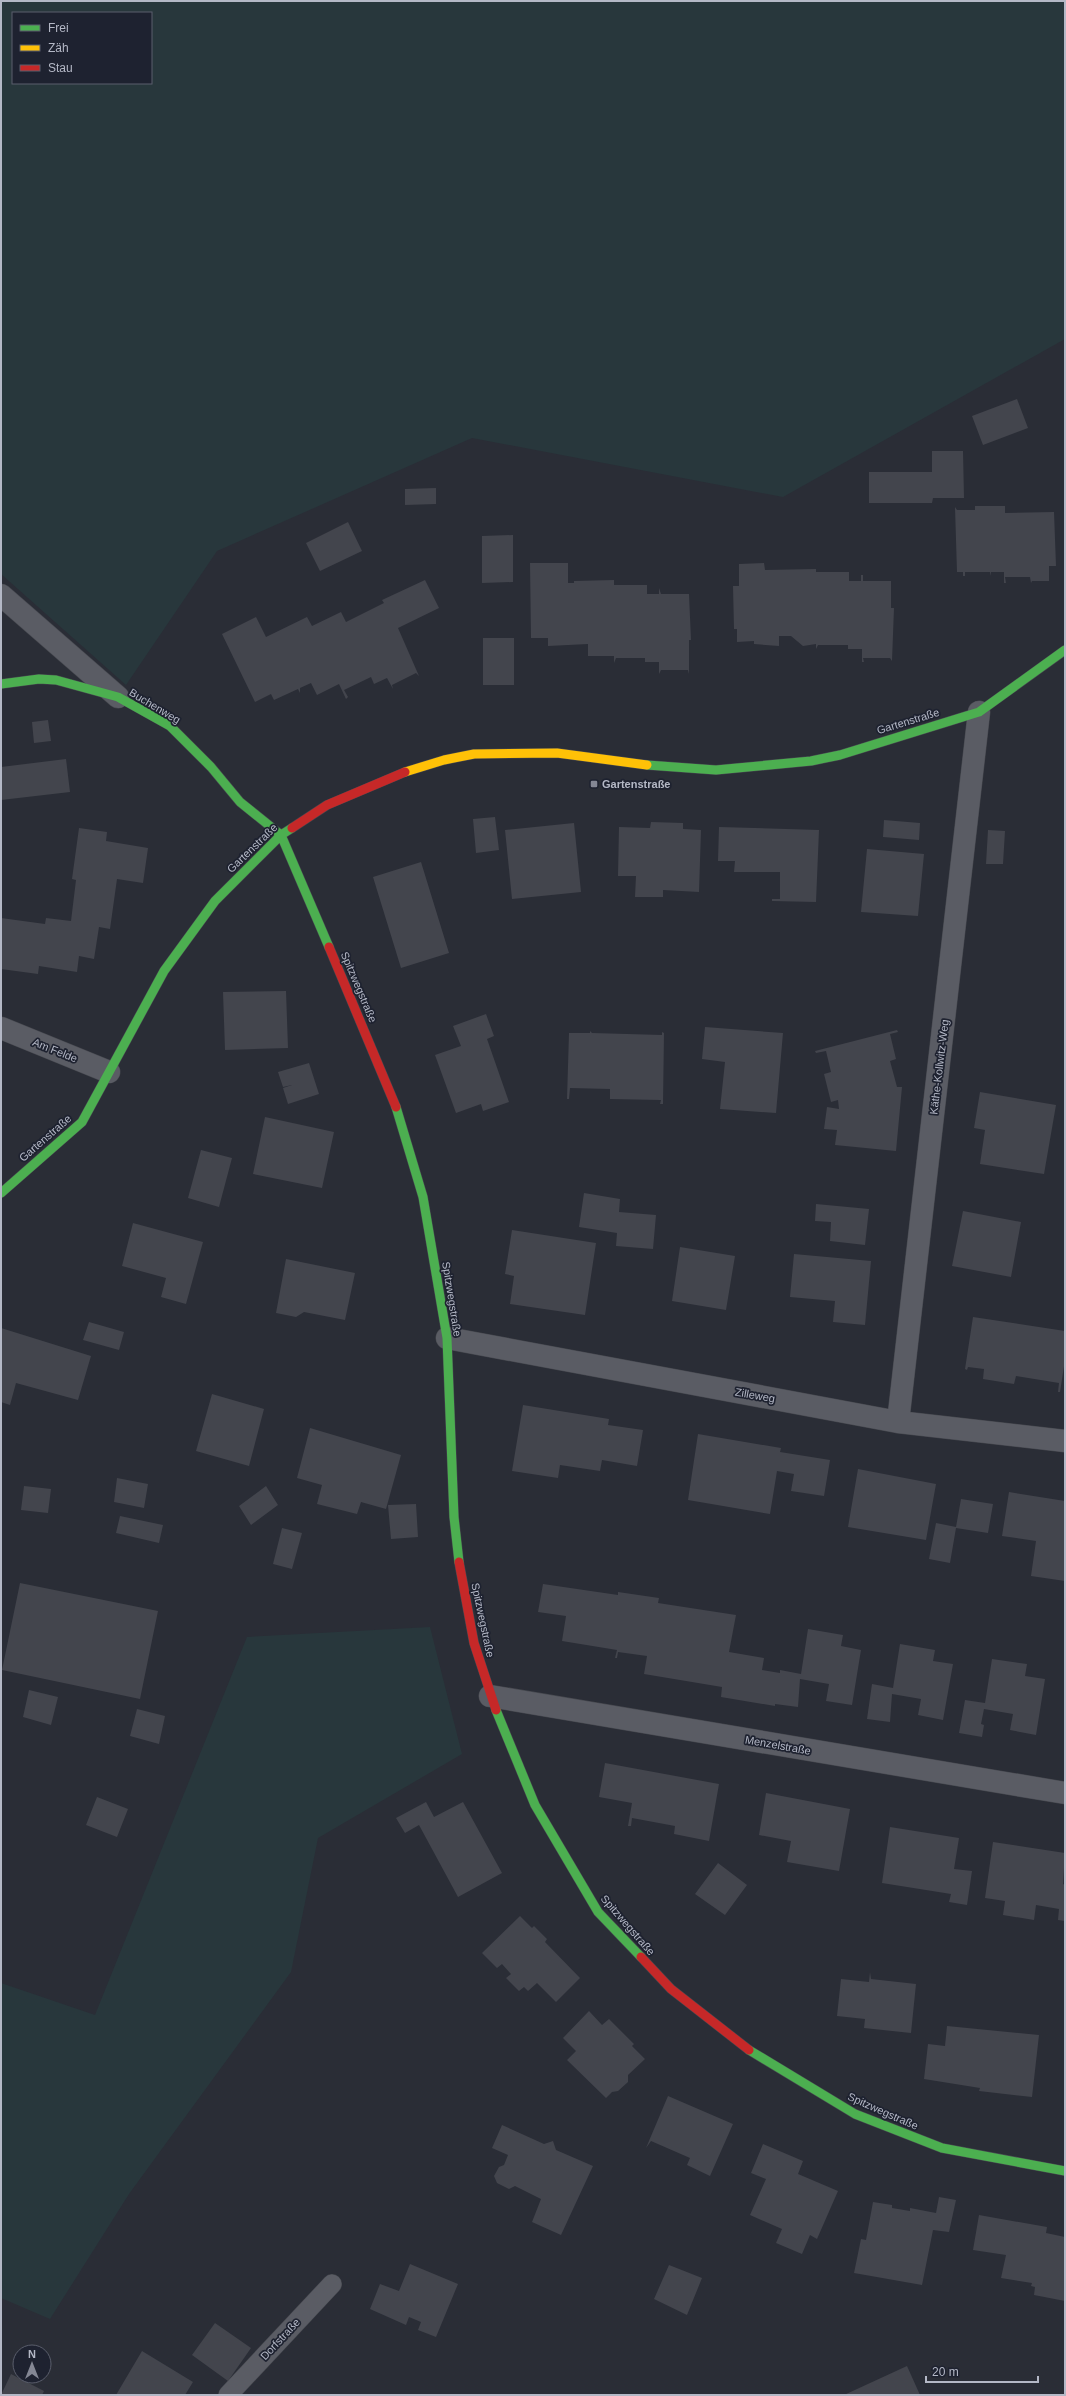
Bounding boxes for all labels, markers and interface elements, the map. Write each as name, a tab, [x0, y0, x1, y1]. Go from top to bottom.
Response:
legend	[12, 12, 152, 84]
text: Frei	[48, 21, 69, 35]
text: Zäh	[48, 41, 69, 55]
text: Stau	[48, 61, 73, 75]
street label: Buchenweg	[127, 686, 183, 726]
street label: Gartenstraße	[875, 706, 941, 736]
place label: Gartenstraße	[602, 778, 670, 790]
marker: Gartenstraße	[589, 779, 599, 789]
street label: Gartenstraße	[225, 821, 279, 875]
street label: Spitzwegstraße	[339, 950, 379, 1024]
street label: Käthe-Kollwitz-Weg	[927, 1019, 951, 1115]
street label: Am Felde	[31, 1036, 79, 1064]
street label: Gartenstraße	[17, 1112, 73, 1164]
street label: Spitzwegstraße	[440, 1261, 464, 1337]
street label: Zilleweg	[734, 1386, 776, 1404]
street label: Spitzwegstraße	[469, 1582, 497, 1658]
street label: Menzelstraße	[744, 1733, 812, 1757]
street label: Spitzwegstraße	[599, 1892, 657, 1958]
street label: Spitzwegstraße	[846, 2090, 920, 2132]
street label: Dorfstraße	[258, 2316, 302, 2362]
north arrow	[12, 2344, 52, 2384]
text: N	[28, 2348, 36, 2360]
scale bar	[926, 2358, 1038, 2384]
text: 20 m	[932, 2365, 959, 2379]

